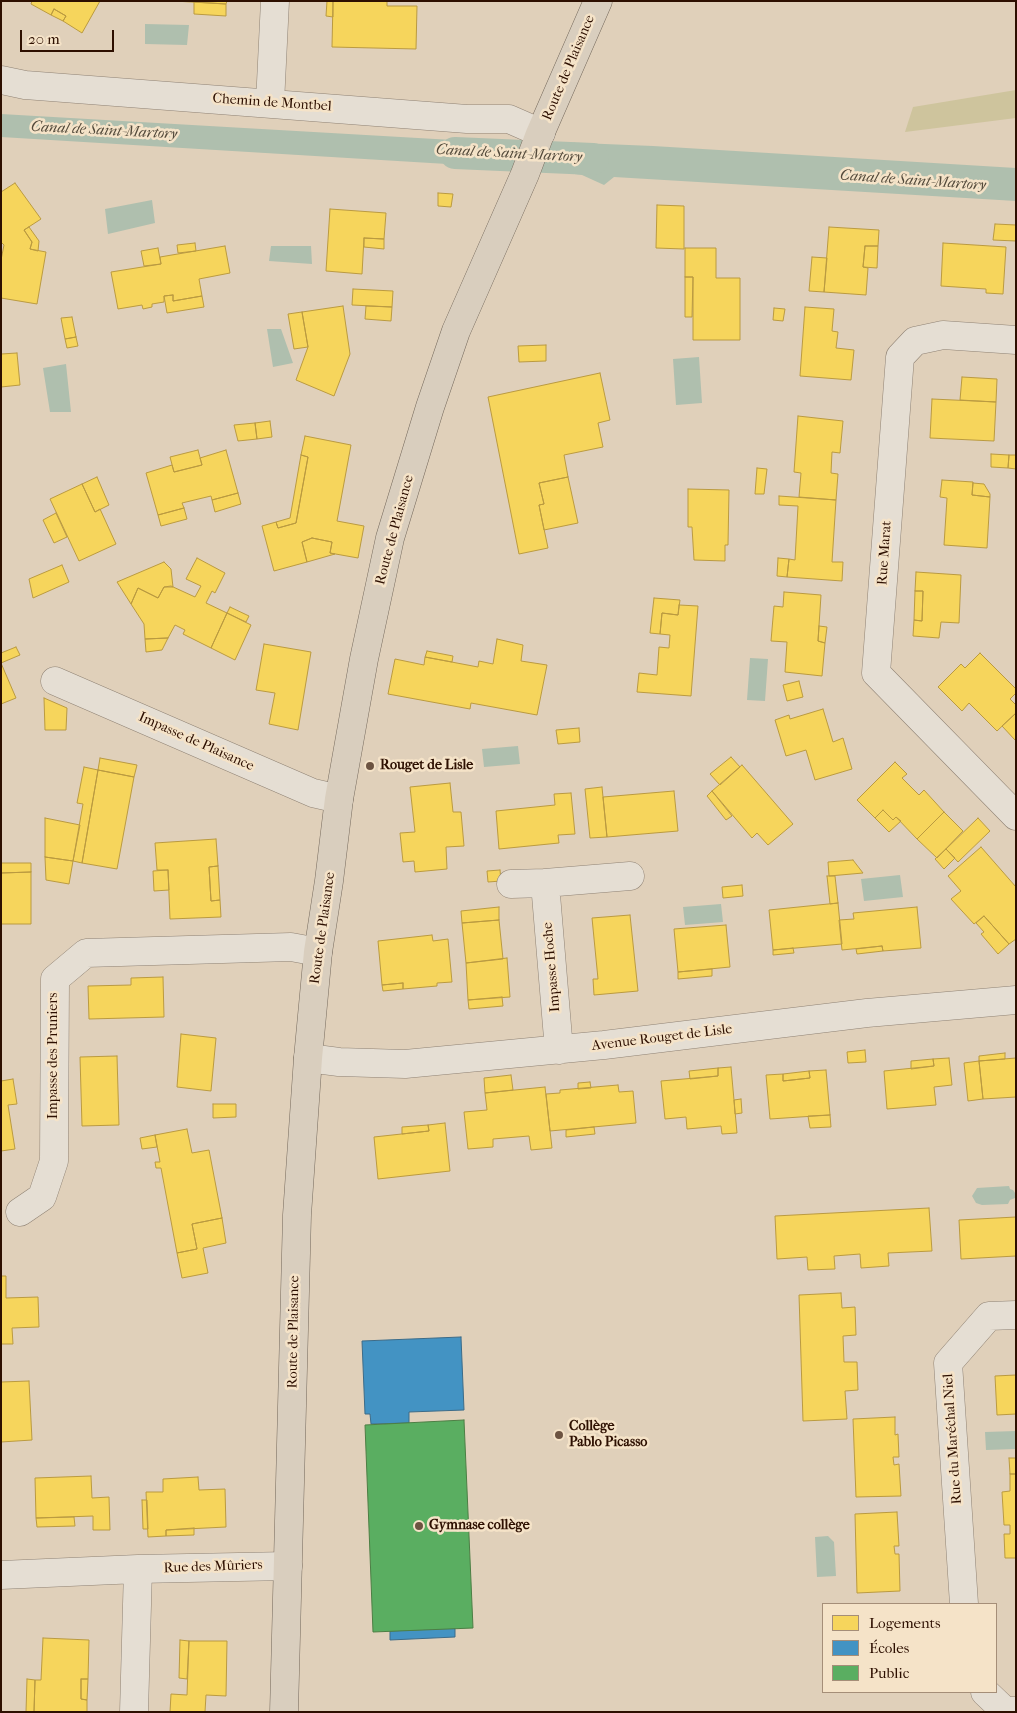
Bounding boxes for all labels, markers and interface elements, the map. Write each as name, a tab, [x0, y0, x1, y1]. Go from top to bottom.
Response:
street label: Route de Plaisance	[539, 13, 599, 123]
scale bar	[22, 20, 116, 52]
text: 20 m	[28, 30, 60, 48]
street label: Chemin de Montbel	[212, 90, 332, 116]
water label: Canal de Saint-Martory	[30, 118, 178, 144]
water label: Canal de Saint-Martory	[435, 141, 583, 167]
water label: Canal de Saint-Martory	[839, 167, 987, 195]
street label: Route de Plaisance	[372, 473, 418, 587]
street label: Rue Marat	[874, 520, 896, 586]
street label: Impasse de Plaisance	[136, 709, 256, 775]
place label: Rouget de Lisle	[380, 758, 473, 774]
marker: Rouget de Lisle	[364, 760, 376, 772]
street label: Route de Plaisance	[307, 871, 339, 985]
street label: Impasse Hoche	[540, 921, 564, 1013]
street label: Impasse des Pruniers	[46, 993, 62, 1119]
street label: Avenue Rouget de Lisle	[591, 1021, 733, 1055]
street label: Route de Plaisance	[285, 1275, 303, 1389]
street label: Rue du Maréchal Niel	[940, 1373, 966, 1505]
place label: Collège Pablo Picasso	[569, 1419, 647, 1451]
marker: Collège Pablo Picasso	[553, 1429, 565, 1441]
place label: Gymnase collège	[429, 1518, 530, 1534]
marker: Gymnase collège	[413, 1520, 425, 1532]
street label: Rue des Mûriers	[163, 1557, 263, 1577]
legend	[822, 1603, 997, 1693]
text: Logements	[869, 1614, 940, 1632]
text: Écoles	[869, 1639, 909, 1657]
text: Public	[869, 1664, 909, 1682]

